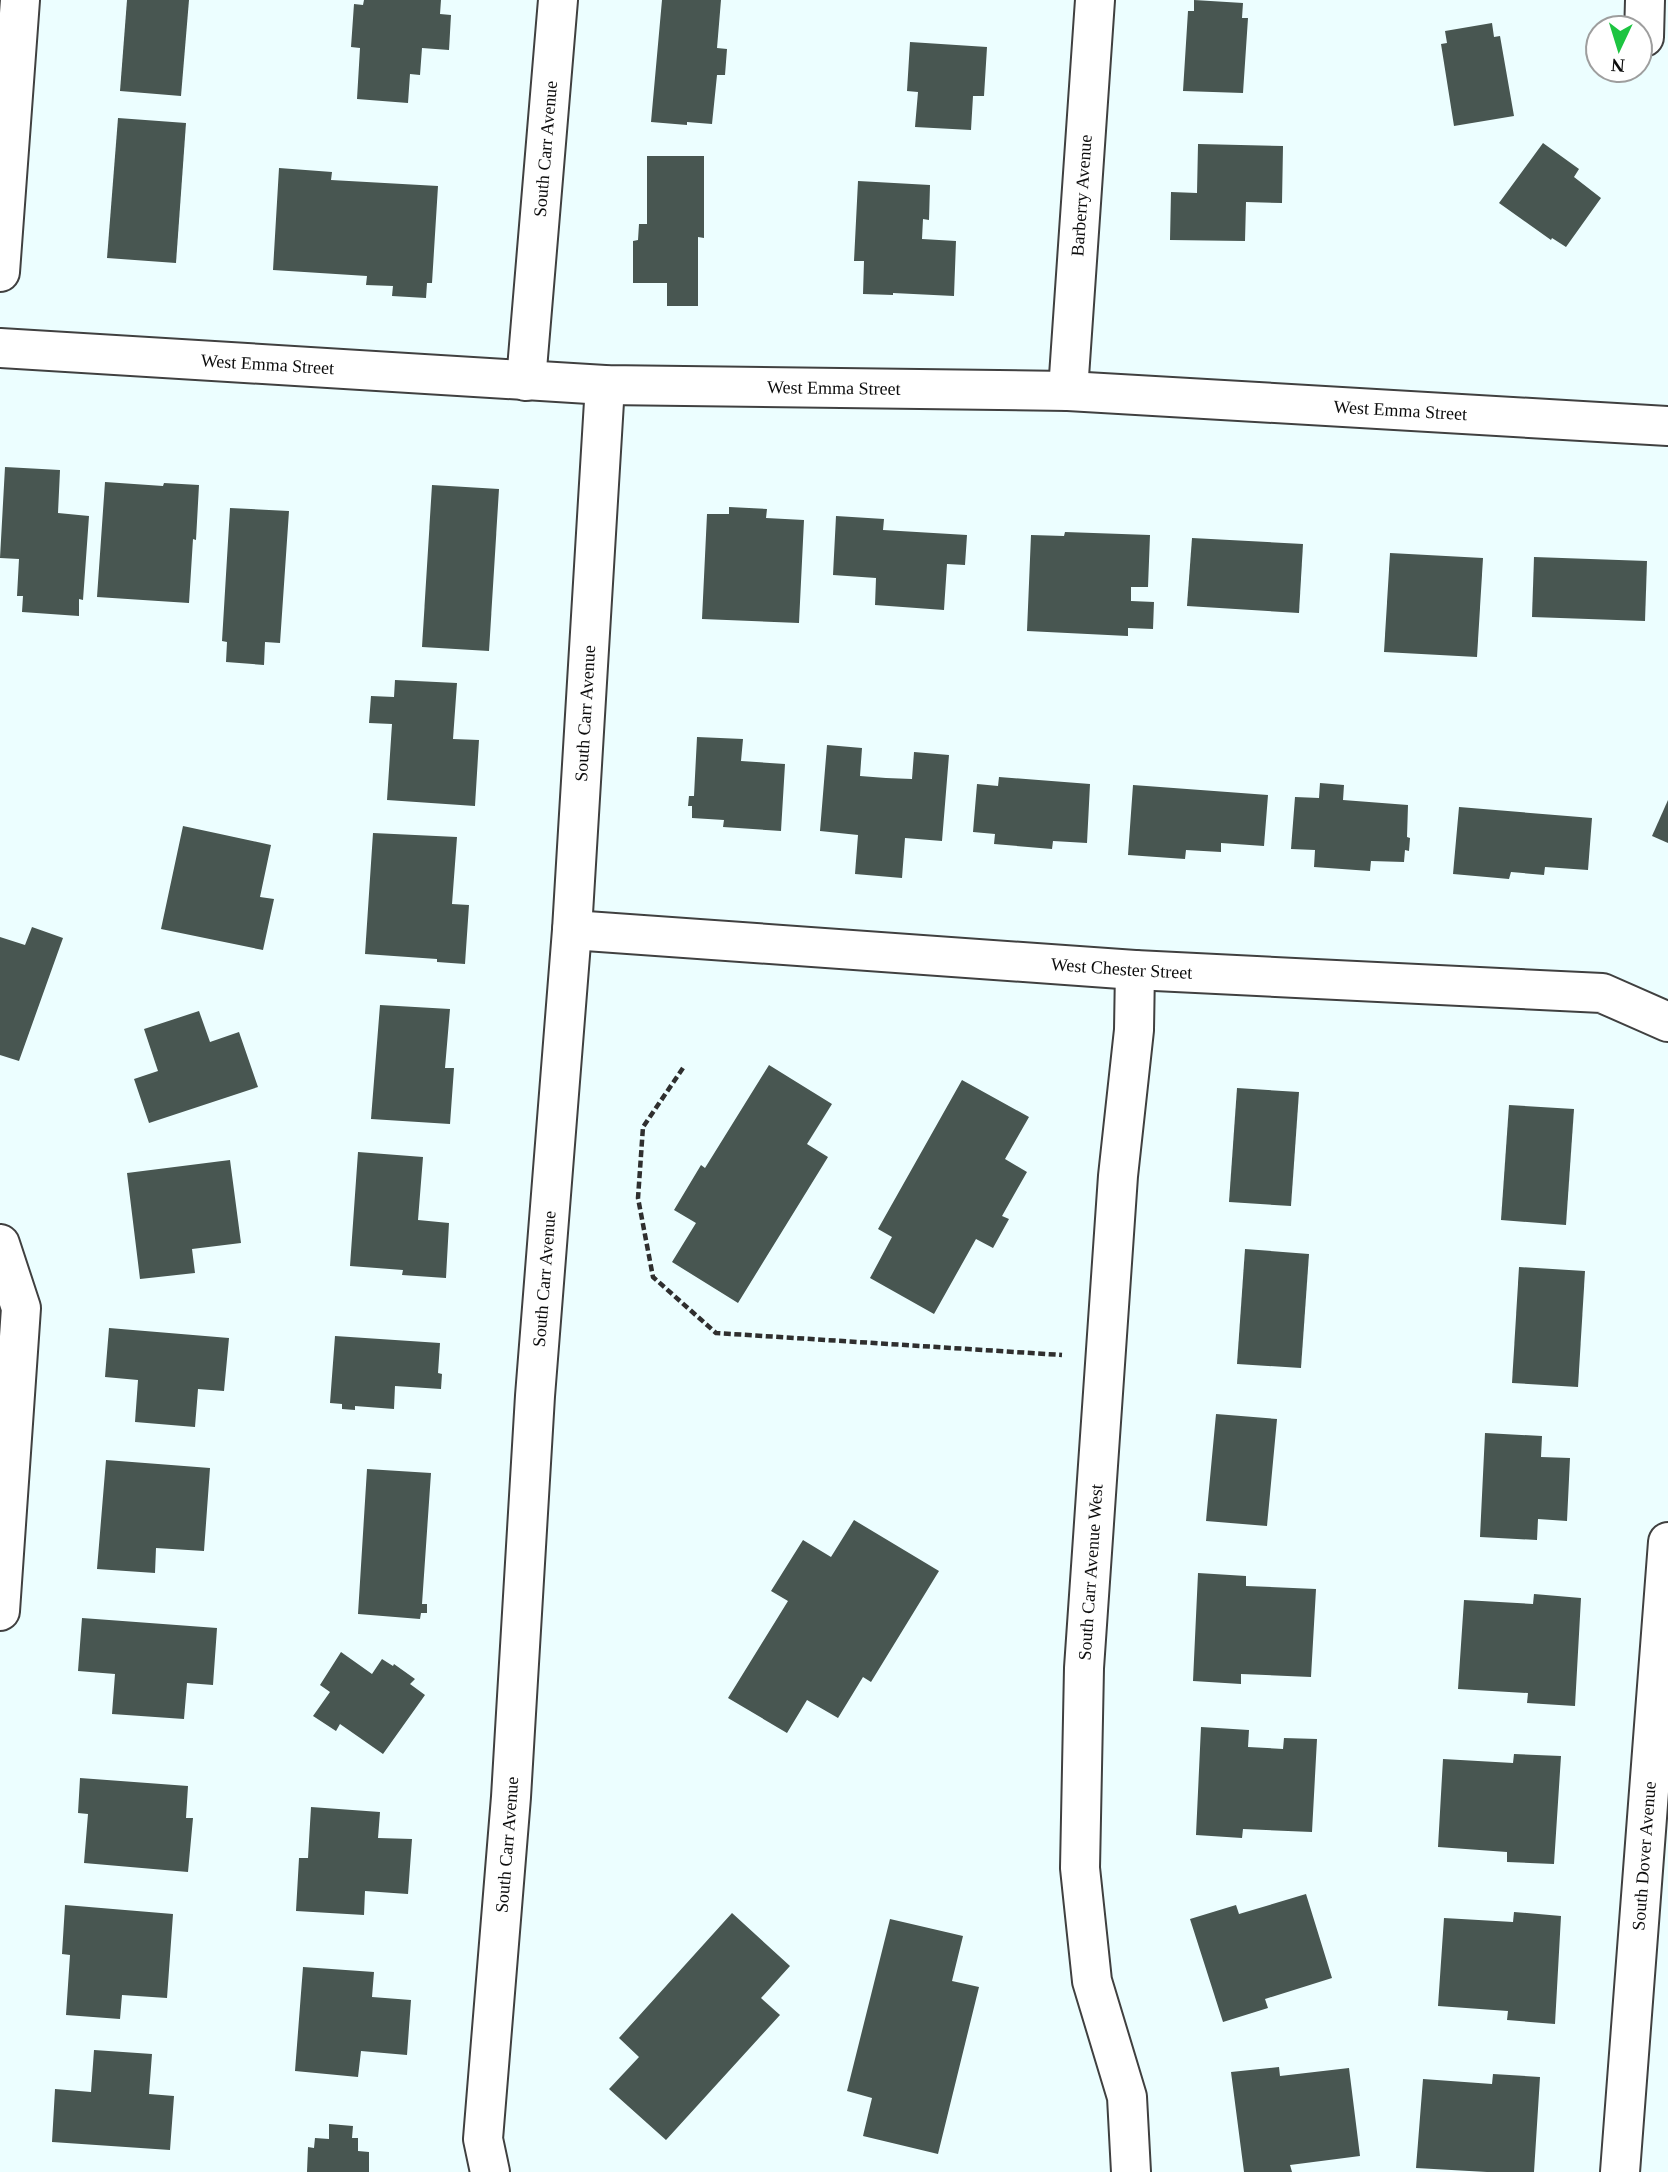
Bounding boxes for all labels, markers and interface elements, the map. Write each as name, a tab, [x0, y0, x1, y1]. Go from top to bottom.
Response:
north arrow	[1584, 14, 1654, 84]
text: N	[1610, 54, 1625, 76]
street label: South Carr Avenue	[530, 80, 561, 218]
street label: Barberry Avenue	[1067, 134, 1096, 257]
street label: West Emma Street	[200, 350, 335, 378]
street label: West Emma Street	[767, 377, 901, 399]
street label: West Emma Street	[1333, 397, 1468, 424]
street label: South Carr Avenue	[571, 645, 599, 782]
street label: West Chester Street	[1050, 954, 1193, 983]
street label: South Carr Avenue	[529, 1210, 560, 1348]
street label: South Carr Avenue West	[1075, 1483, 1107, 1661]
street label: South Carr Avenue	[492, 1776, 522, 1914]
street label: South Dover Avenue	[1628, 1781, 1660, 1931]

